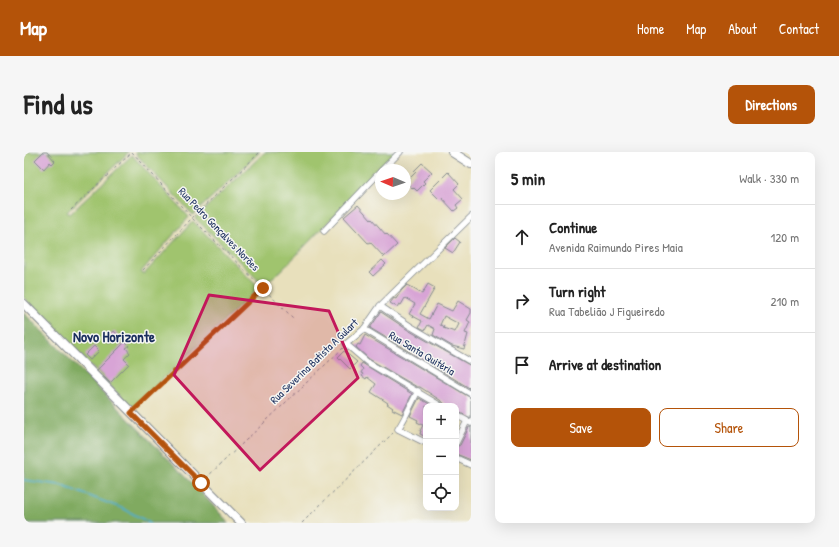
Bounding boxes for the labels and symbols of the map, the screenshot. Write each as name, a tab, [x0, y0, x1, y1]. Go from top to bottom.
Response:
north arrow	[375, 164, 411, 200]
street label: Rua Pedro Gonçalves Norões	[176, 184, 262, 274]
route end	[254, 279, 272, 297]
street label: Rua Severina Batista A Gulart	[267, 315, 361, 407]
district label: Novo Horizonte	[73, 326, 155, 347]
street label: Rua Santa Quitéria	[386, 328, 458, 379]
route start	[192, 474, 210, 492]

